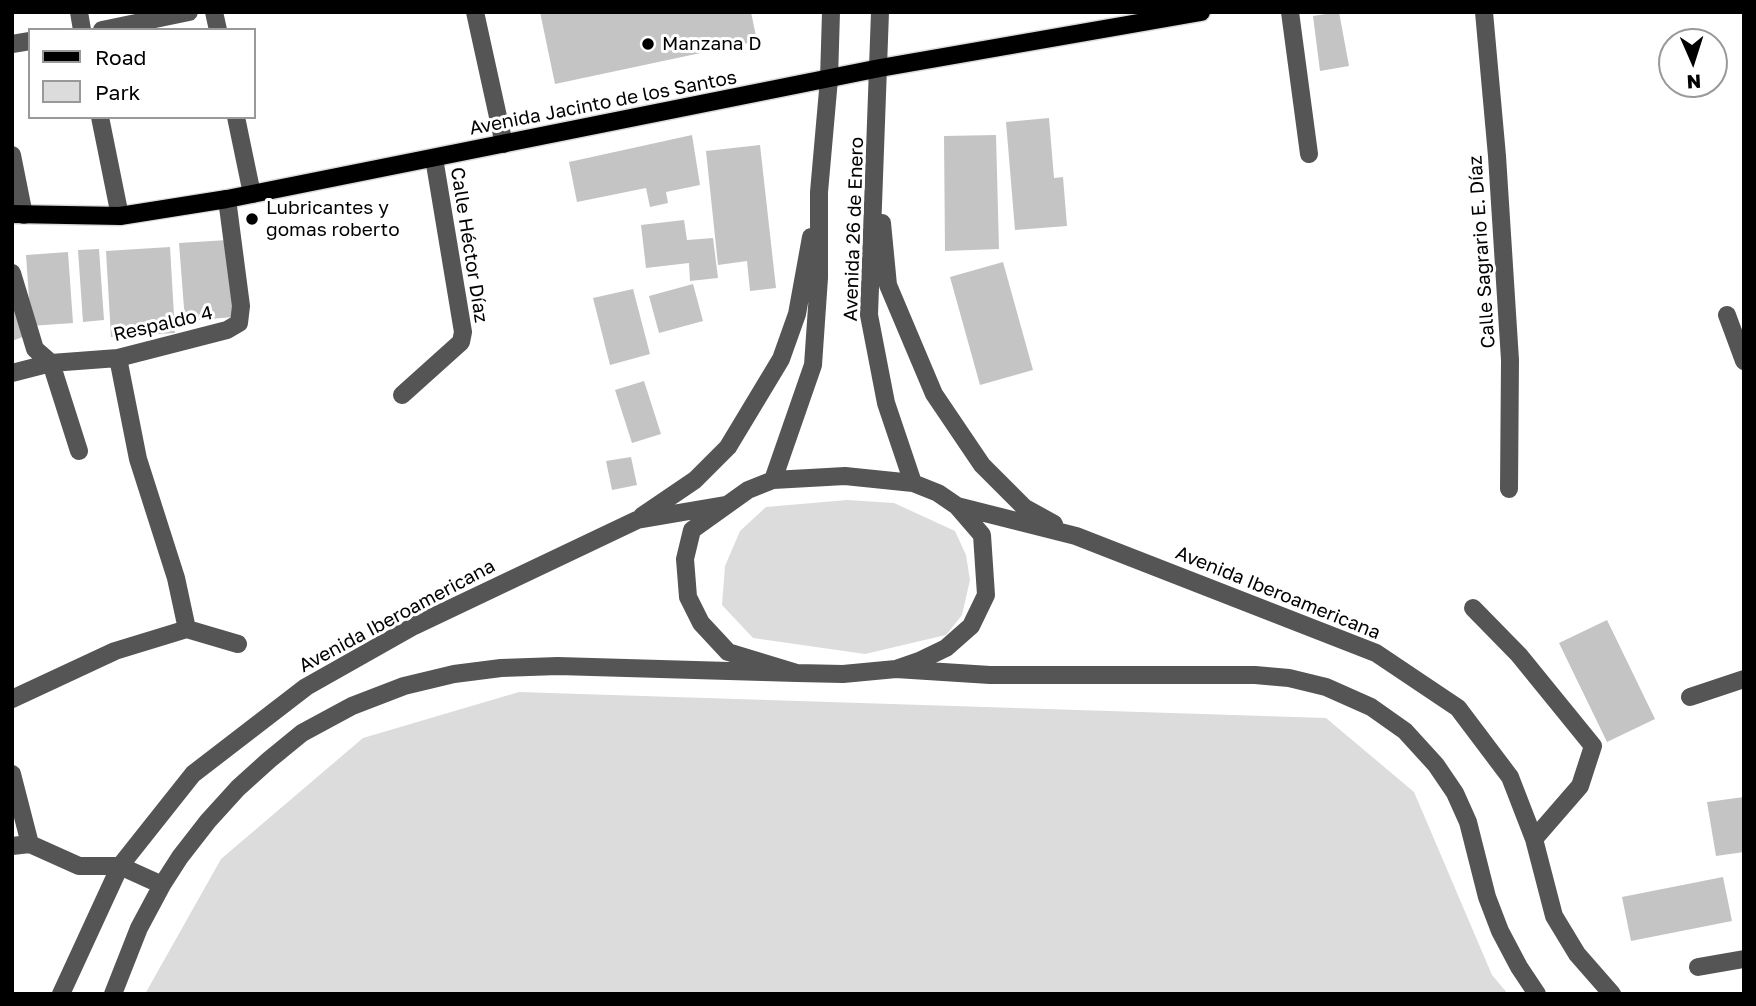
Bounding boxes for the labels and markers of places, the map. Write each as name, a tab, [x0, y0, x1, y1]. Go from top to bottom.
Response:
place label: Manzana D	[662, 33, 762, 55]
marker: Manzana D	[640, 36, 656, 52]
place label: Lubricantes y gomas roberto	[266, 197, 400, 241]
marker: Lubricantes y gomas roberto	[244, 211, 260, 227]

